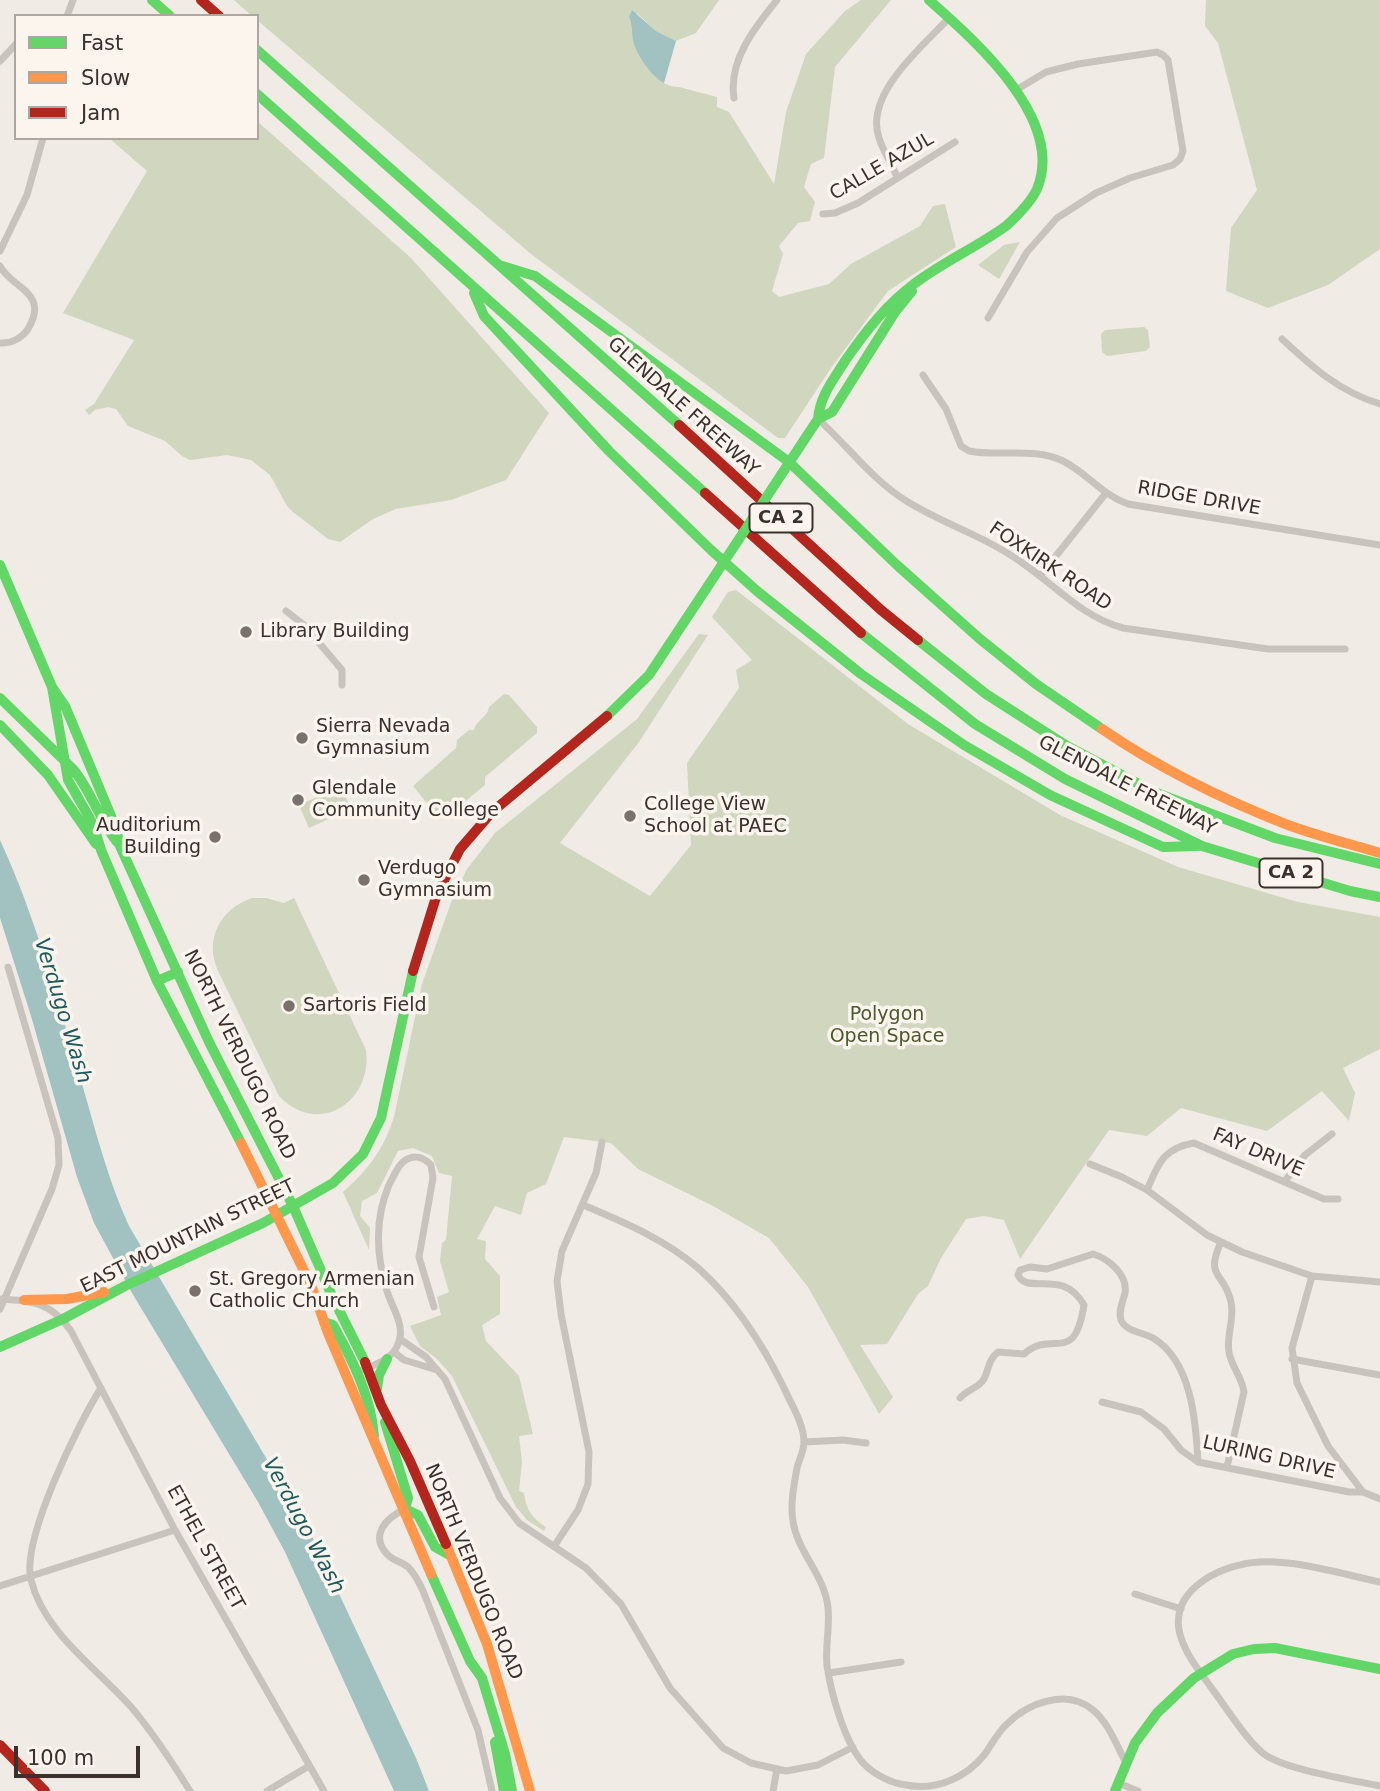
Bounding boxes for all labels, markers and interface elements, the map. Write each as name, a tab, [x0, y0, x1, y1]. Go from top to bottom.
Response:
legend	[14, 14, 259, 140]
text: Fast	[81, 31, 123, 55]
text: Slow	[81, 66, 130, 90]
text: Jam	[81, 101, 121, 125]
street label: CALLE AZUL	[826, 128, 938, 206]
street label: GLENDALE FREEWAY	[602, 333, 764, 481]
street label: RIDGE DRIVE	[1136, 477, 1262, 521]
road number: CA 2	[750, 504, 812, 532]
street label: FOXKIRK ROAD	[984, 518, 1116, 616]
place label: Library Building	[260, 621, 410, 643]
marker: Library Building	[238, 624, 254, 640]
place label: Sierra Nevada Gymnasium	[316, 716, 450, 760]
marker: Sierra Nevada Gymnasium	[294, 730, 310, 746]
street label: GLENDALE FREEWAY	[1034, 731, 1220, 841]
place label: Glendale Community College	[312, 778, 499, 822]
marker: Glendale Community College	[290, 792, 306, 808]
place label: College View School at PAEC	[644, 794, 787, 838]
marker: College View School at PAEC	[622, 808, 638, 824]
place label: Auditorium Building	[96, 815, 201, 859]
marker: Auditorium Building	[207, 829, 223, 845]
place label: Verdugo Gymnasium	[378, 858, 492, 902]
road number: CA 2	[1260, 858, 1322, 888]
marker: Verdugo Gymnasium	[356, 872, 372, 888]
water label: Verdugo Wash	[28, 935, 96, 1087]
street label: NORTH VERDUGO ROAD	[178, 946, 300, 1164]
place label: Sartoris Field	[303, 995, 426, 1017]
marker: Sartoris Field	[281, 998, 297, 1014]
park label: Polygon Open Space	[830, 1004, 944, 1048]
street label: FAY DRIVE	[1209, 1124, 1307, 1182]
street label: EAST MOUNTAIN STREET	[77, 1175, 299, 1299]
place label: St. Gregory Armenian Catholic Church	[209, 1269, 415, 1313]
marker: St. Gregory Armenian Catholic Church	[187, 1283, 203, 1299]
street label: LURING DRIVE	[1200, 1432, 1338, 1484]
water label: Verdugo Wash	[256, 1453, 350, 1599]
street label: NORTH VERDUGO ROAD	[419, 1461, 527, 1683]
street label: ETHEL STREET	[161, 1482, 249, 1614]
scale bar	[18, 1732, 144, 1776]
text: 100 m	[27, 1746, 94, 1770]

